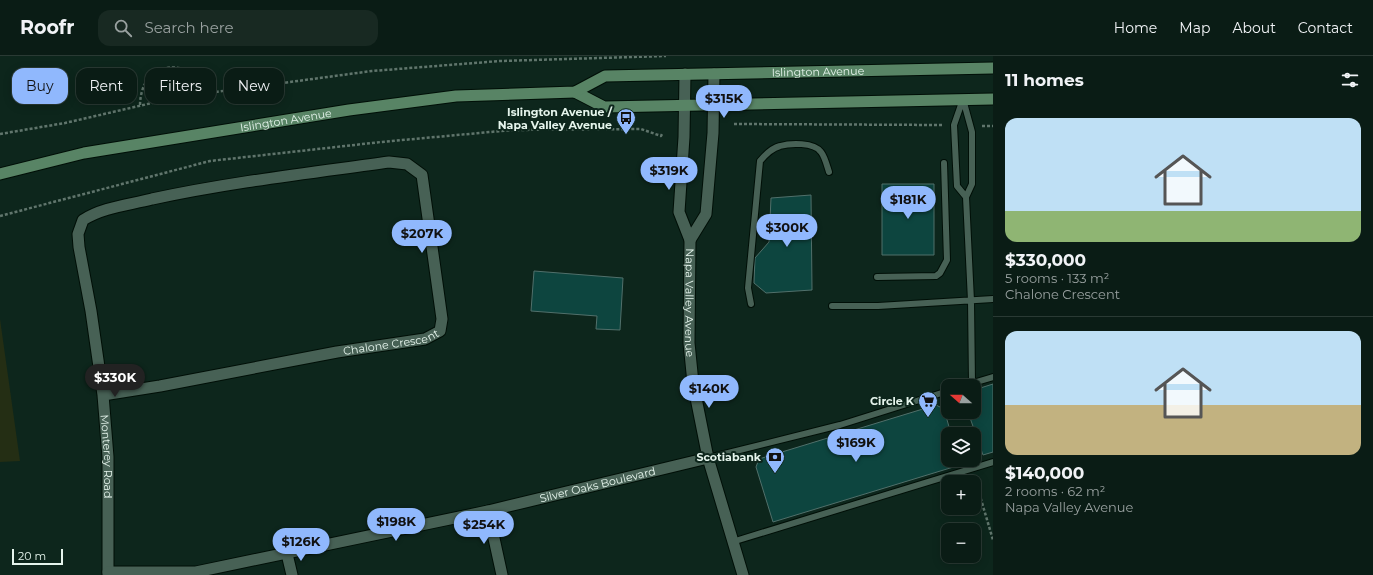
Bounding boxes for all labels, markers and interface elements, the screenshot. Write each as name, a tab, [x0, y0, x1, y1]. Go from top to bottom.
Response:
search box	[98, 10, 378, 46]
text: Roofr	[20, 16, 74, 39]
icon: search	[112, 17, 134, 39]
text: Search here	[144, 18, 234, 37]
text: Home	[1114, 19, 1157, 37]
text: Map	[1179, 19, 1210, 37]
text: About	[1232, 19, 1276, 37]
text: Contact	[1298, 19, 1353, 37]
street label: Islington Avenue	[771, 64, 865, 80]
chip: Buy	[12, 68, 68, 104]
chip: Rent	[76, 68, 137, 104]
chip: Filters	[145, 68, 216, 104]
chip: New	[224, 68, 284, 104]
icon: filters	[1339, 69, 1361, 91]
text: 11 homes	[1005, 70, 1084, 90]
pin: $315K	[696, 85, 752, 119]
text: $315K	[705, 90, 743, 106]
place label: Islington Avenue / Napa Valley Avenue	[498, 105, 613, 132]
street label: Islington Avenue	[239, 106, 333, 135]
bus stop icon: Islington Avenue / Napa Valley Avenue	[615, 107, 637, 135]
icon: home	[1147, 144, 1219, 216]
pin: $319K	[641, 157, 697, 191]
text: $319K	[650, 162, 688, 178]
pin: $181K	[880, 186, 936, 220]
text: $181K	[890, 191, 926, 207]
pin: $300K	[759, 214, 815, 248]
text: $300K	[765, 219, 809, 235]
pin: $207K	[394, 220, 450, 254]
text: $207K	[401, 225, 443, 241]
street label: Napa Valley Avenue	[682, 248, 697, 358]
text: $330,000	[1005, 250, 1086, 270]
text: 5 rooms · 133 m²	[1005, 270, 1109, 286]
text: Chalone Crescent	[1005, 286, 1120, 302]
street label: Chalone Crescent	[342, 326, 442, 358]
icon: home	[1147, 357, 1219, 429]
pin: $330K	[87, 364, 143, 398]
text: $330K	[94, 369, 136, 385]
pin: $140K	[681, 375, 737, 409]
north arrow	[941, 379, 981, 419]
map controls	[941, 379, 981, 563]
text: $140K	[689, 380, 729, 396]
supermarket icon: Circle K	[917, 390, 939, 418]
place label: Circle K	[870, 394, 915, 408]
street label: Monterey Road	[98, 414, 115, 498]
button: layers	[941, 427, 981, 467]
pin: $169K	[828, 429, 884, 463]
text: $169K	[836, 434, 876, 450]
bank icon: Scotiabank	[764, 446, 786, 474]
place label: Scotiabank	[696, 450, 762, 464]
text: $140,000	[1005, 463, 1084, 483]
street label: Silver Oaks Boulevard	[538, 464, 657, 505]
button: +	[941, 475, 981, 515]
text: 2 rooms · 62 m²	[1005, 483, 1105, 499]
text: Napa Valley Avenue	[1005, 499, 1133, 515]
pin: $198K	[368, 508, 424, 542]
pin: $254K	[456, 511, 512, 545]
text: $198K	[376, 513, 416, 529]
text: $254K	[463, 516, 505, 532]
button: −	[941, 523, 981, 563]
pin: $126K	[273, 528, 329, 562]
text: $126K	[282, 533, 320, 549]
scale bar	[12, 547, 63, 566]
text: 20 m	[18, 549, 46, 563]

